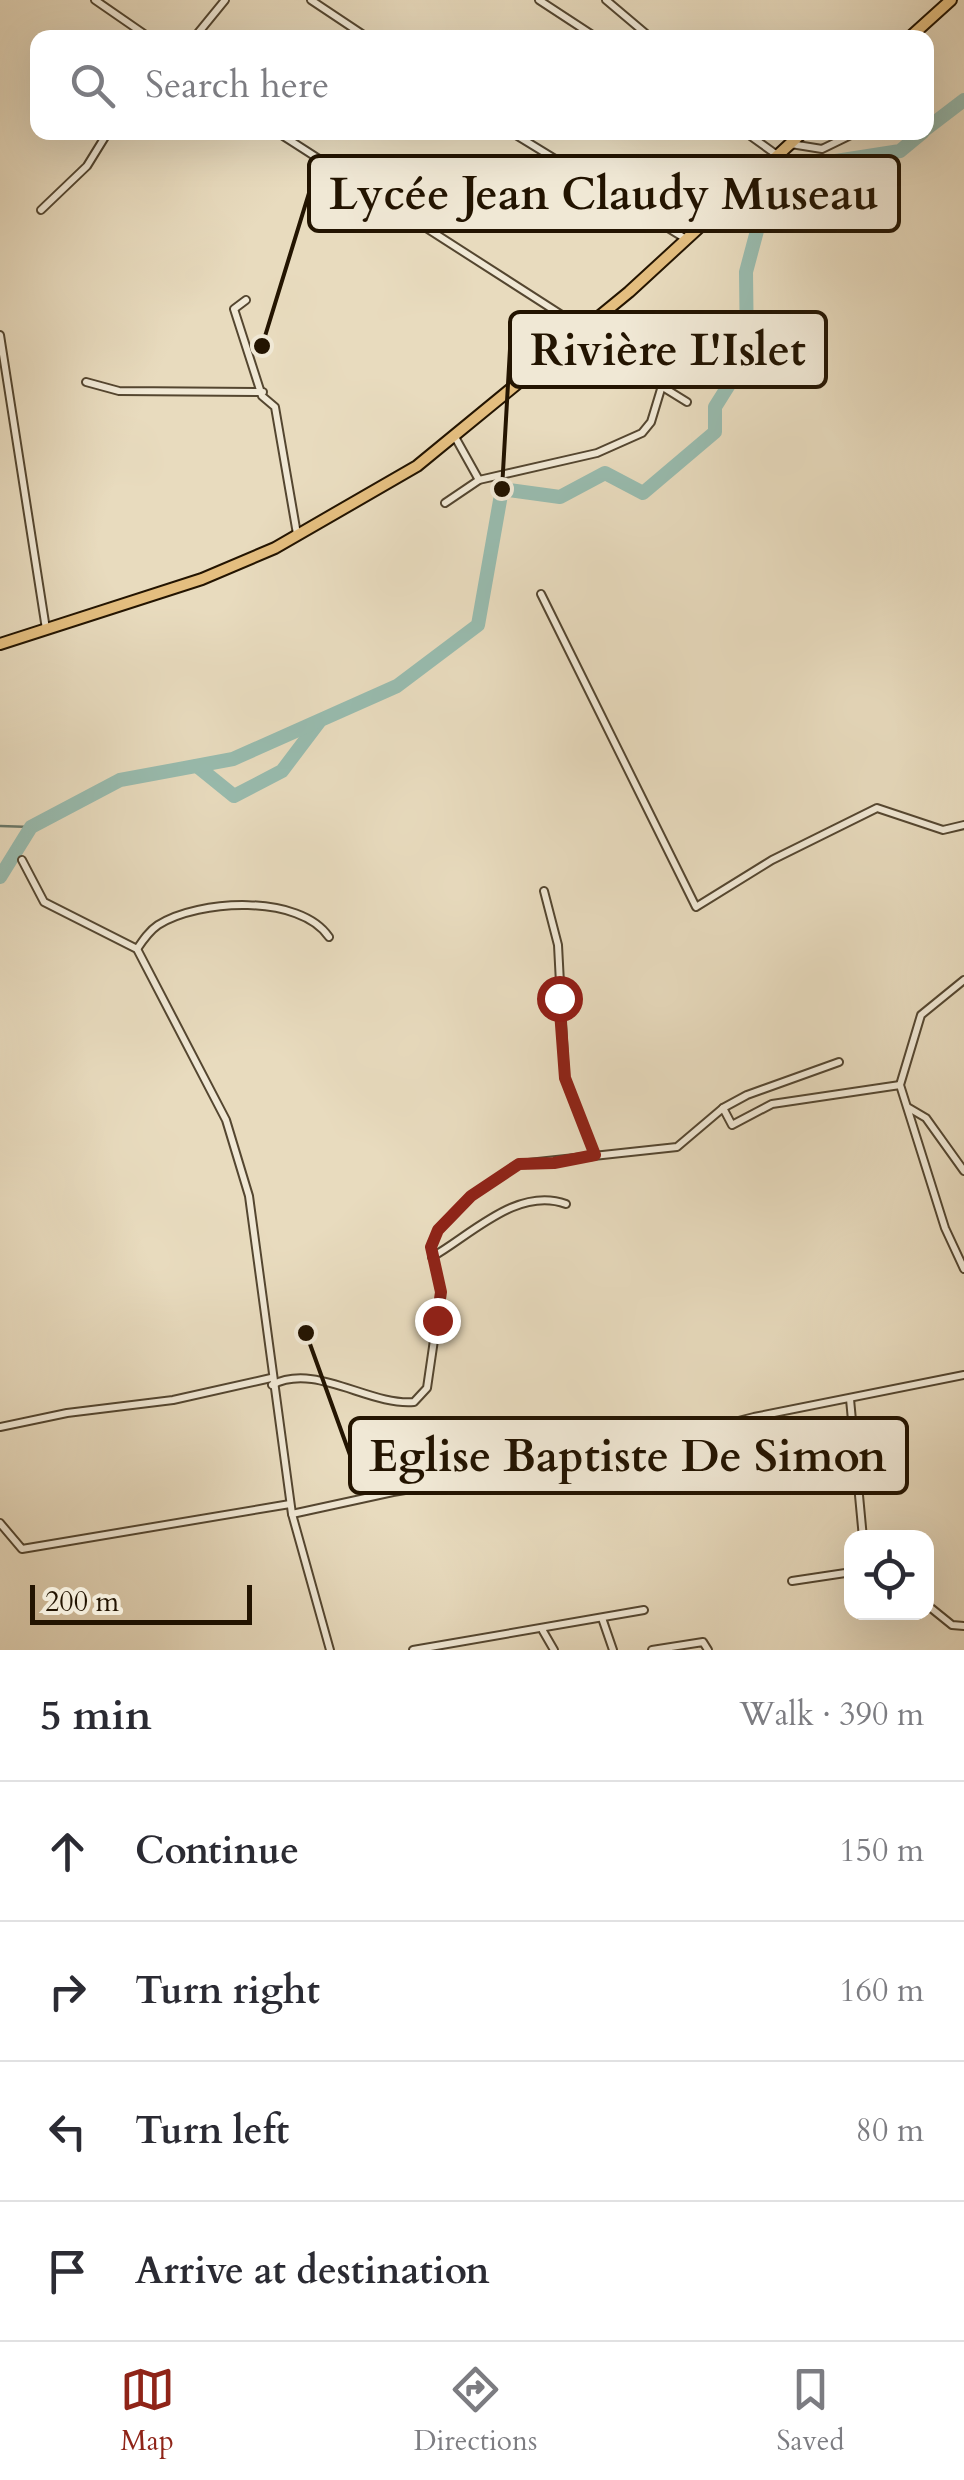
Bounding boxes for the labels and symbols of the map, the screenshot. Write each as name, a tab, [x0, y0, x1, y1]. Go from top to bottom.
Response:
callout: Lycée Jean Claudy Museau	[309, 156, 899, 231]
text: Lycée Jean Claudy Museau	[329, 164, 879, 225]
callout: Rivière L'Islet	[510, 312, 826, 387]
text: Rivière L'Islet	[530, 320, 806, 381]
route start	[537, 976, 583, 1022]
route end	[415, 1298, 461, 1344]
callout: Eglise Baptiste De Simon	[350, 1418, 907, 1493]
text: Eglise Baptiste De Simon	[369, 1426, 887, 1487]
scale bar	[30, 1580, 252, 1624]

